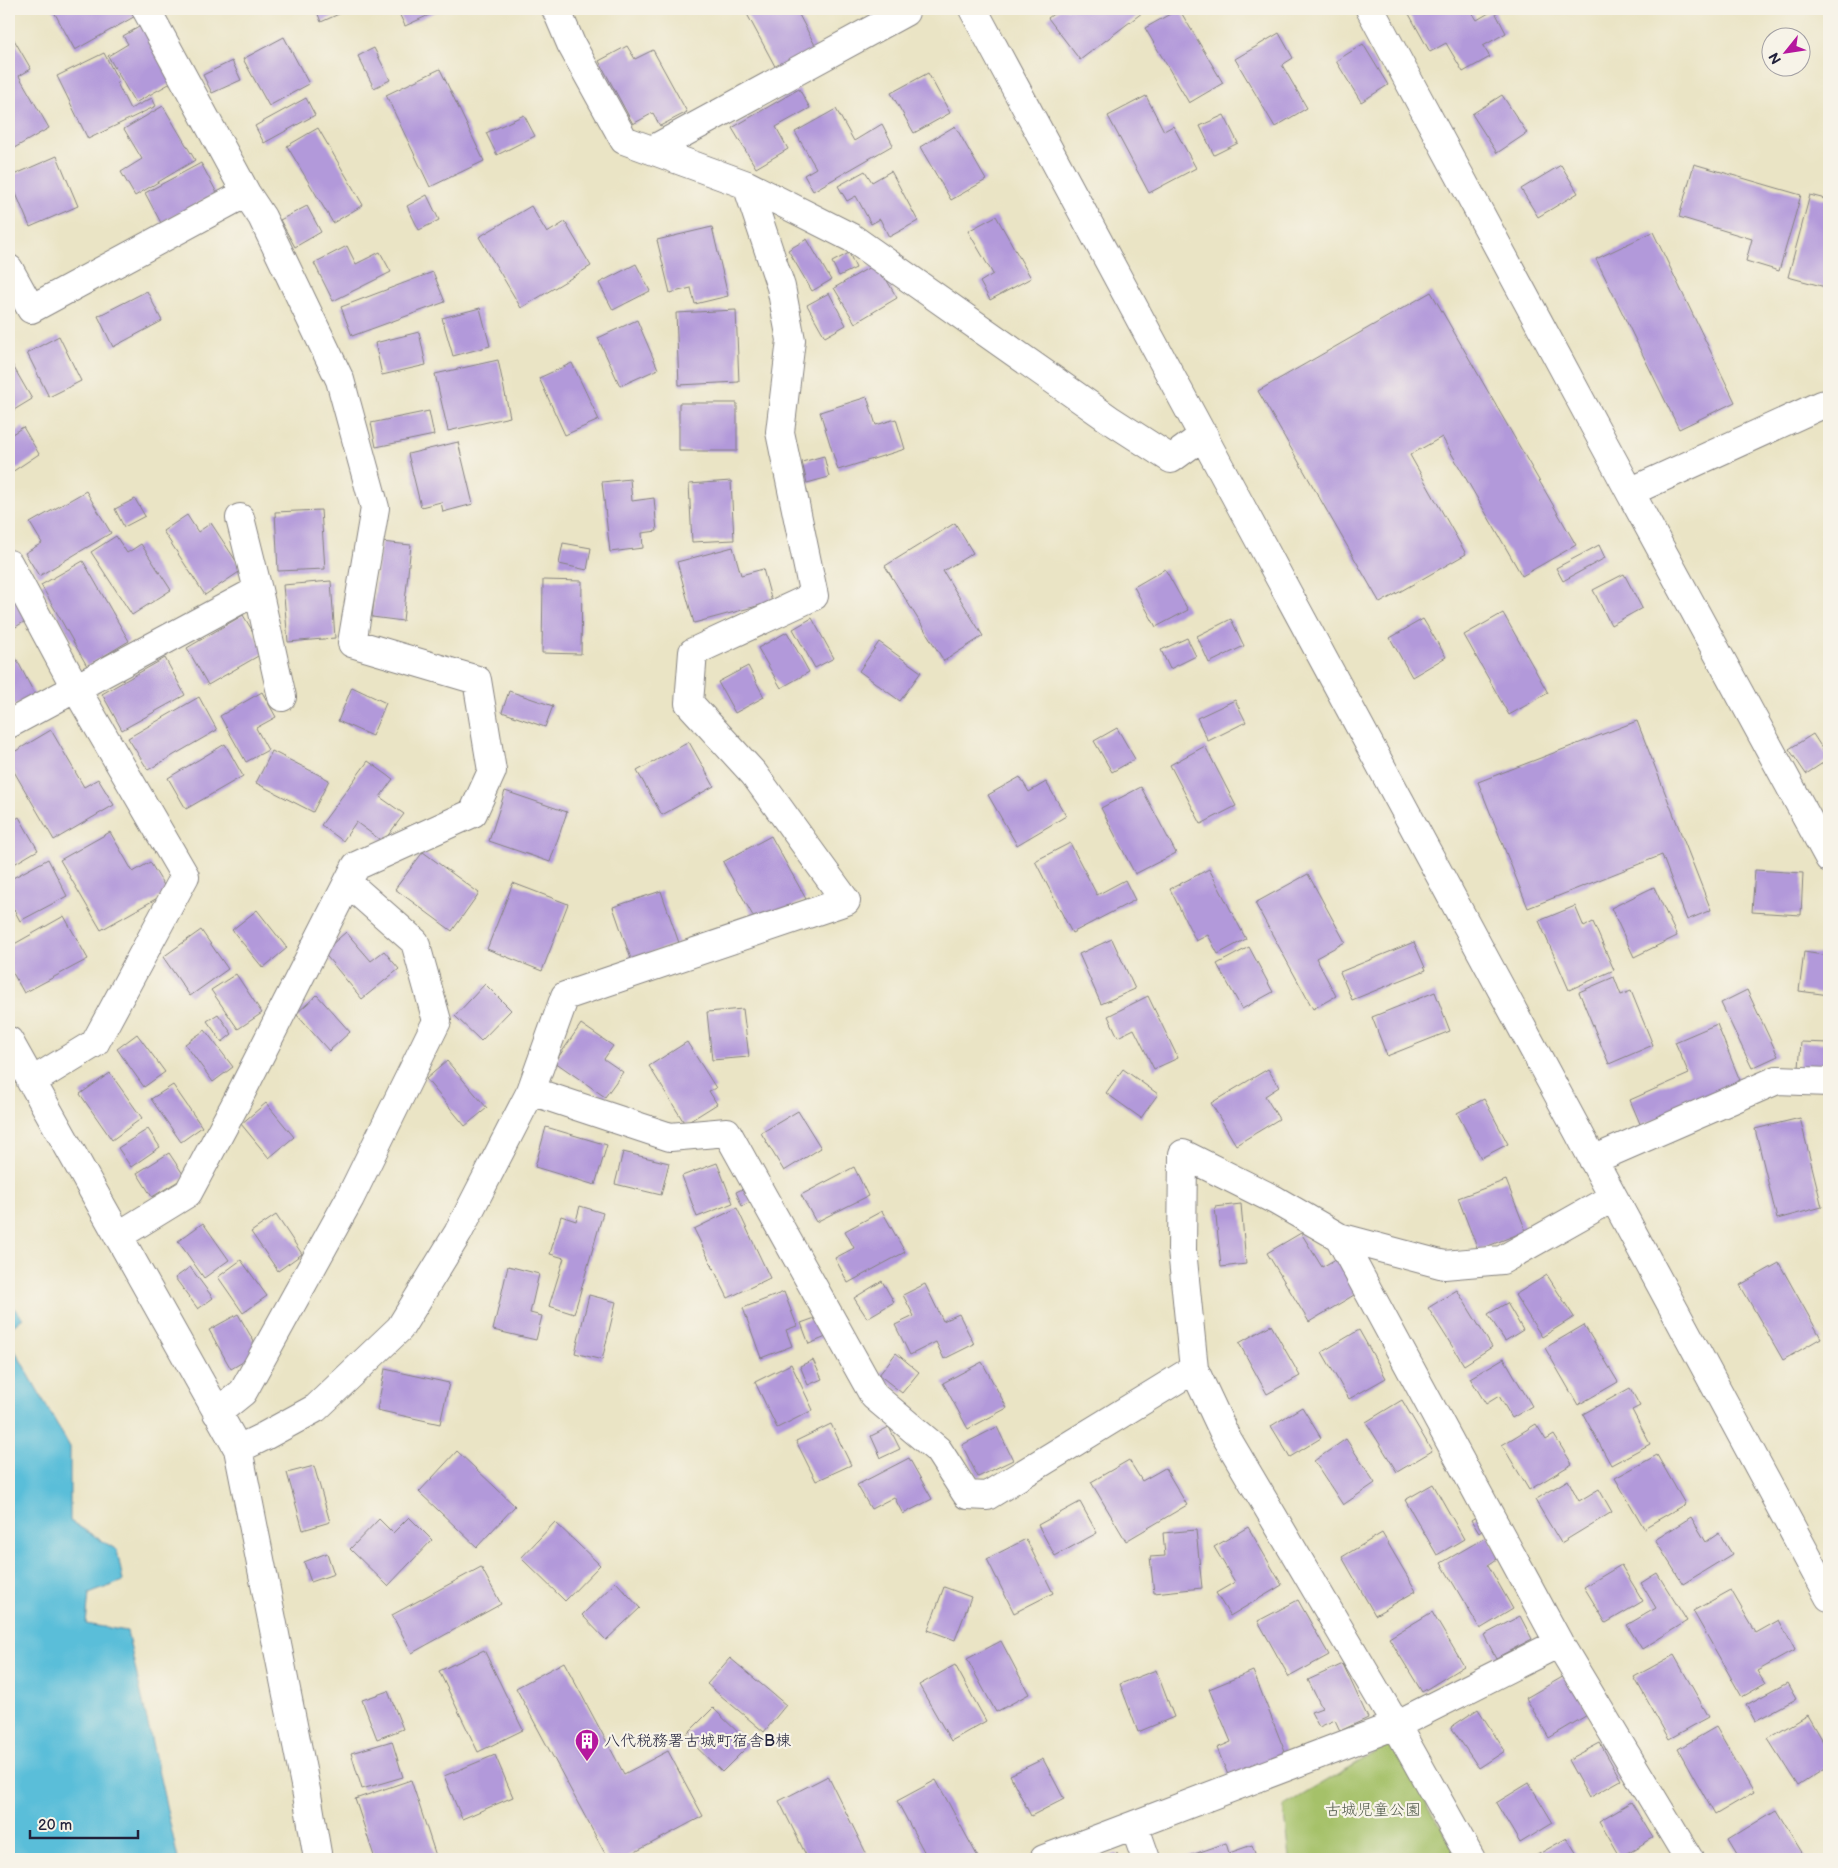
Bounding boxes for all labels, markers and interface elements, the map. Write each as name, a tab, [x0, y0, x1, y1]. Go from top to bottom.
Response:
north arrow	[1760, 28, 1810, 78]
text: N	[1765, 49, 1785, 67]
building icon: 八代税務署古城町宿舎B棟	[574, 1728, 600, 1762]
place label: 八代税務署古城町宿舎B棟	[604, 1732, 791, 1751]
park label: 古城児童公園	[1325, 1801, 1421, 1820]
scale bar	[30, 1808, 138, 1840]
text: 20 m	[38, 1816, 72, 1835]

